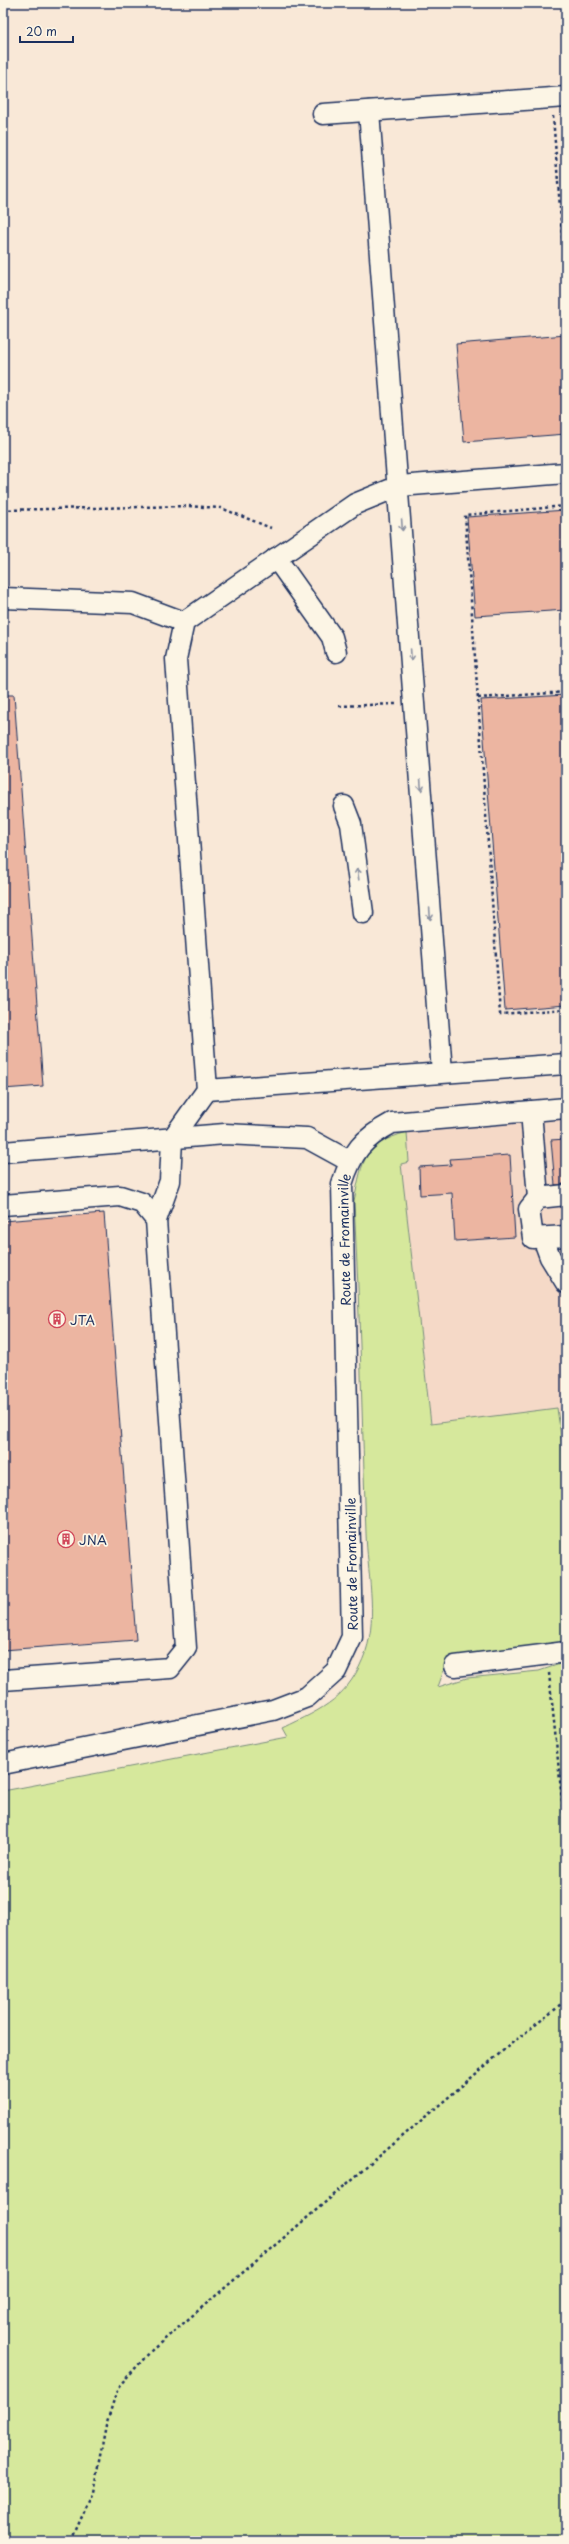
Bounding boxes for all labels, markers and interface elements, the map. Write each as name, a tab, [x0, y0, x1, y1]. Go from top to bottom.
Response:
scale bar	[20, 18, 73, 44]
text: 20 m	[26, 22, 57, 40]
one-way arrow	[398, 518, 405, 531]
one-way arrow	[408, 648, 415, 661]
one-way arrow	[417, 778, 424, 791]
one-way arrow	[354, 868, 362, 881]
one-way arrow	[427, 907, 434, 920]
street label: Route de Fromainville	[332, 1170, 355, 1306]
building icon: JTA	[47, 1309, 67, 1329]
place label: JTA	[70, 1310, 95, 1329]
street label: Route de Fromainville	[340, 1497, 362, 1631]
building icon: JNA	[56, 1529, 76, 1549]
place label: JNA	[79, 1530, 107, 1549]

